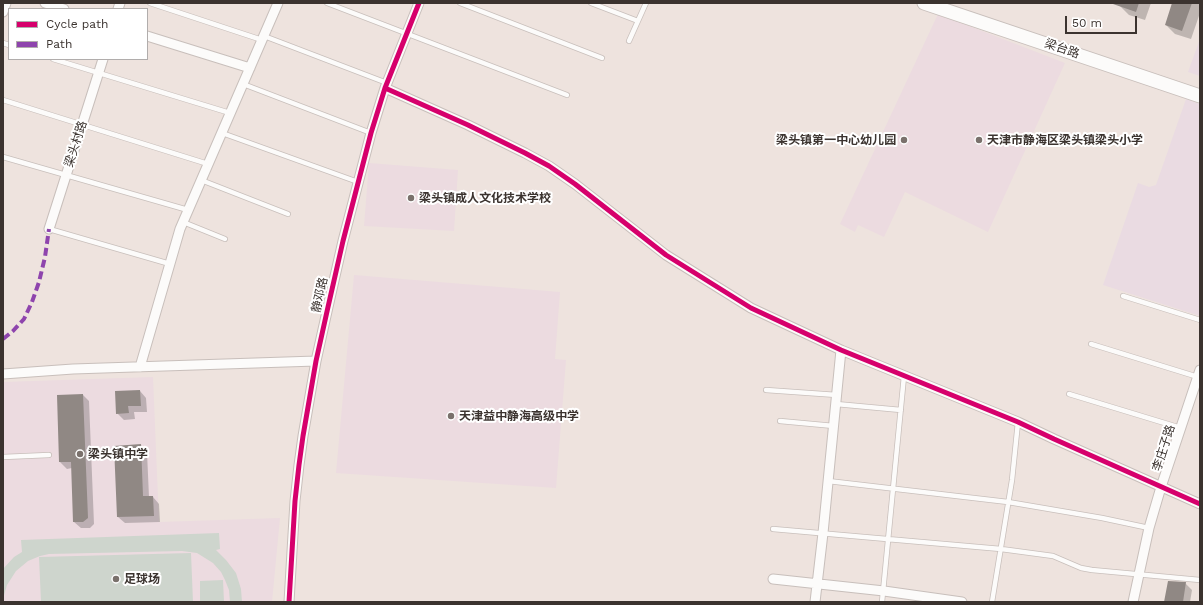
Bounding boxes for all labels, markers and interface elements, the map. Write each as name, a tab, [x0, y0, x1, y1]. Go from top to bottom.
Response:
legend	[8, 8, 148, 60]
scale bar	[1067, 8, 1139, 34]
text: 50 m	[1072, 16, 1102, 30]
text: Cycle path	[46, 17, 108, 31]
street label: 梁台路	[1043, 36, 1081, 62]
text: Path	[46, 37, 72, 51]
street label: 梁头村路	[62, 119, 90, 169]
place label: 梁头镇第一中心幼儿园	[776, 133, 896, 147]
place label: 天津市静海区梁头镇梁头小学	[987, 133, 1143, 147]
marker: 梁头镇第一中心幼儿园	[899, 135, 909, 145]
marker: 天津市静海区梁头镇梁头小学	[974, 135, 984, 145]
place label: 梁头镇成人文化技术学校	[419, 191, 551, 205]
marker: 梁头镇成人文化技术学校	[406, 193, 416, 203]
street label: 静邓路	[309, 276, 331, 314]
place label: 天津益中静海高级中学	[459, 409, 579, 423]
marker: 天津益中静海高级中学	[446, 411, 456, 421]
street label: 李庄子路	[1150, 423, 1178, 473]
place label: 梁头镇中学	[88, 447, 148, 461]
marker: 梁头镇中学	[75, 449, 85, 459]
place label: 足球场	[124, 572, 160, 586]
marker: 足球场	[111, 574, 121, 584]

